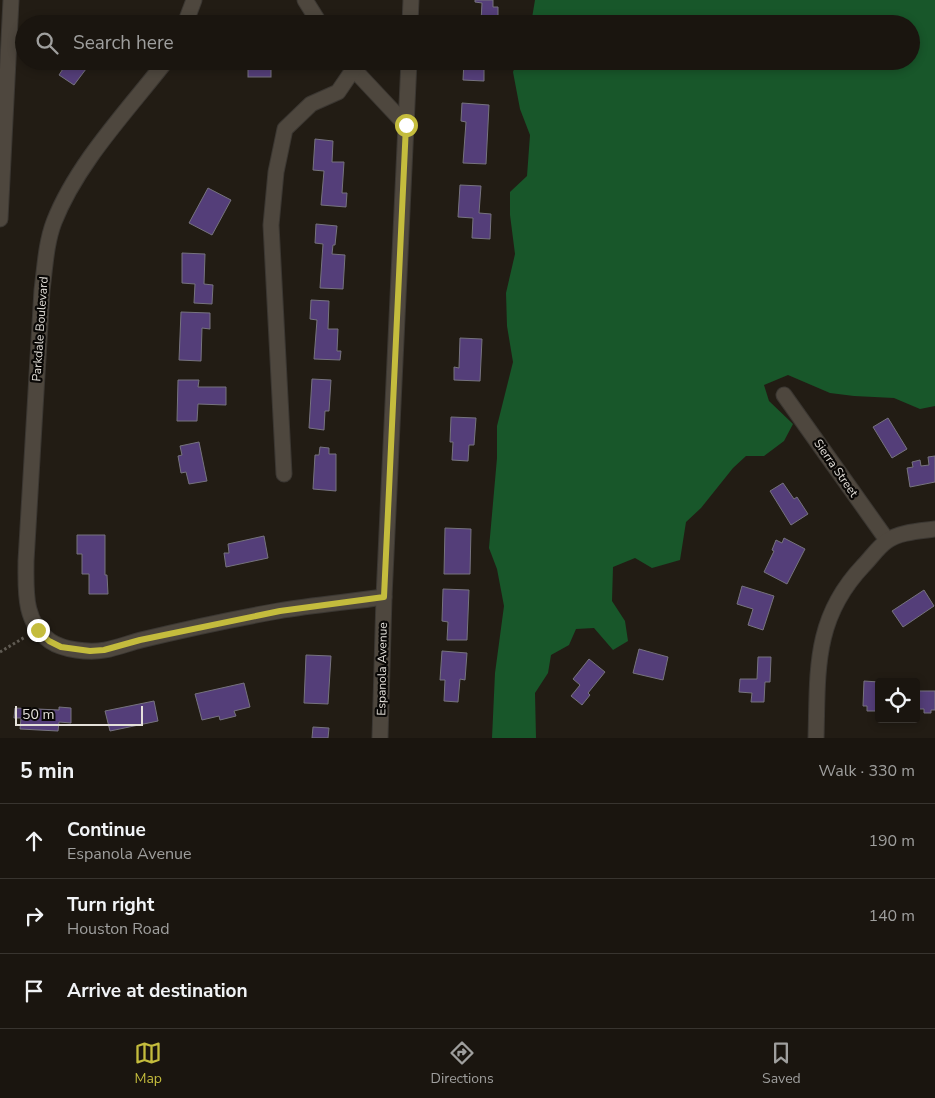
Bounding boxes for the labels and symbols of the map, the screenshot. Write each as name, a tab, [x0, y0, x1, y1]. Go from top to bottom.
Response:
route start	[395, 114, 418, 137]
street label: Parkdale Boulevard	[28, 276, 52, 382]
street label: Sierra Street	[810, 436, 862, 501]
route end	[27, 619, 50, 642]
street label: Espanola Avenue	[373, 622, 391, 716]
scale bar	[15, 703, 142, 726]

